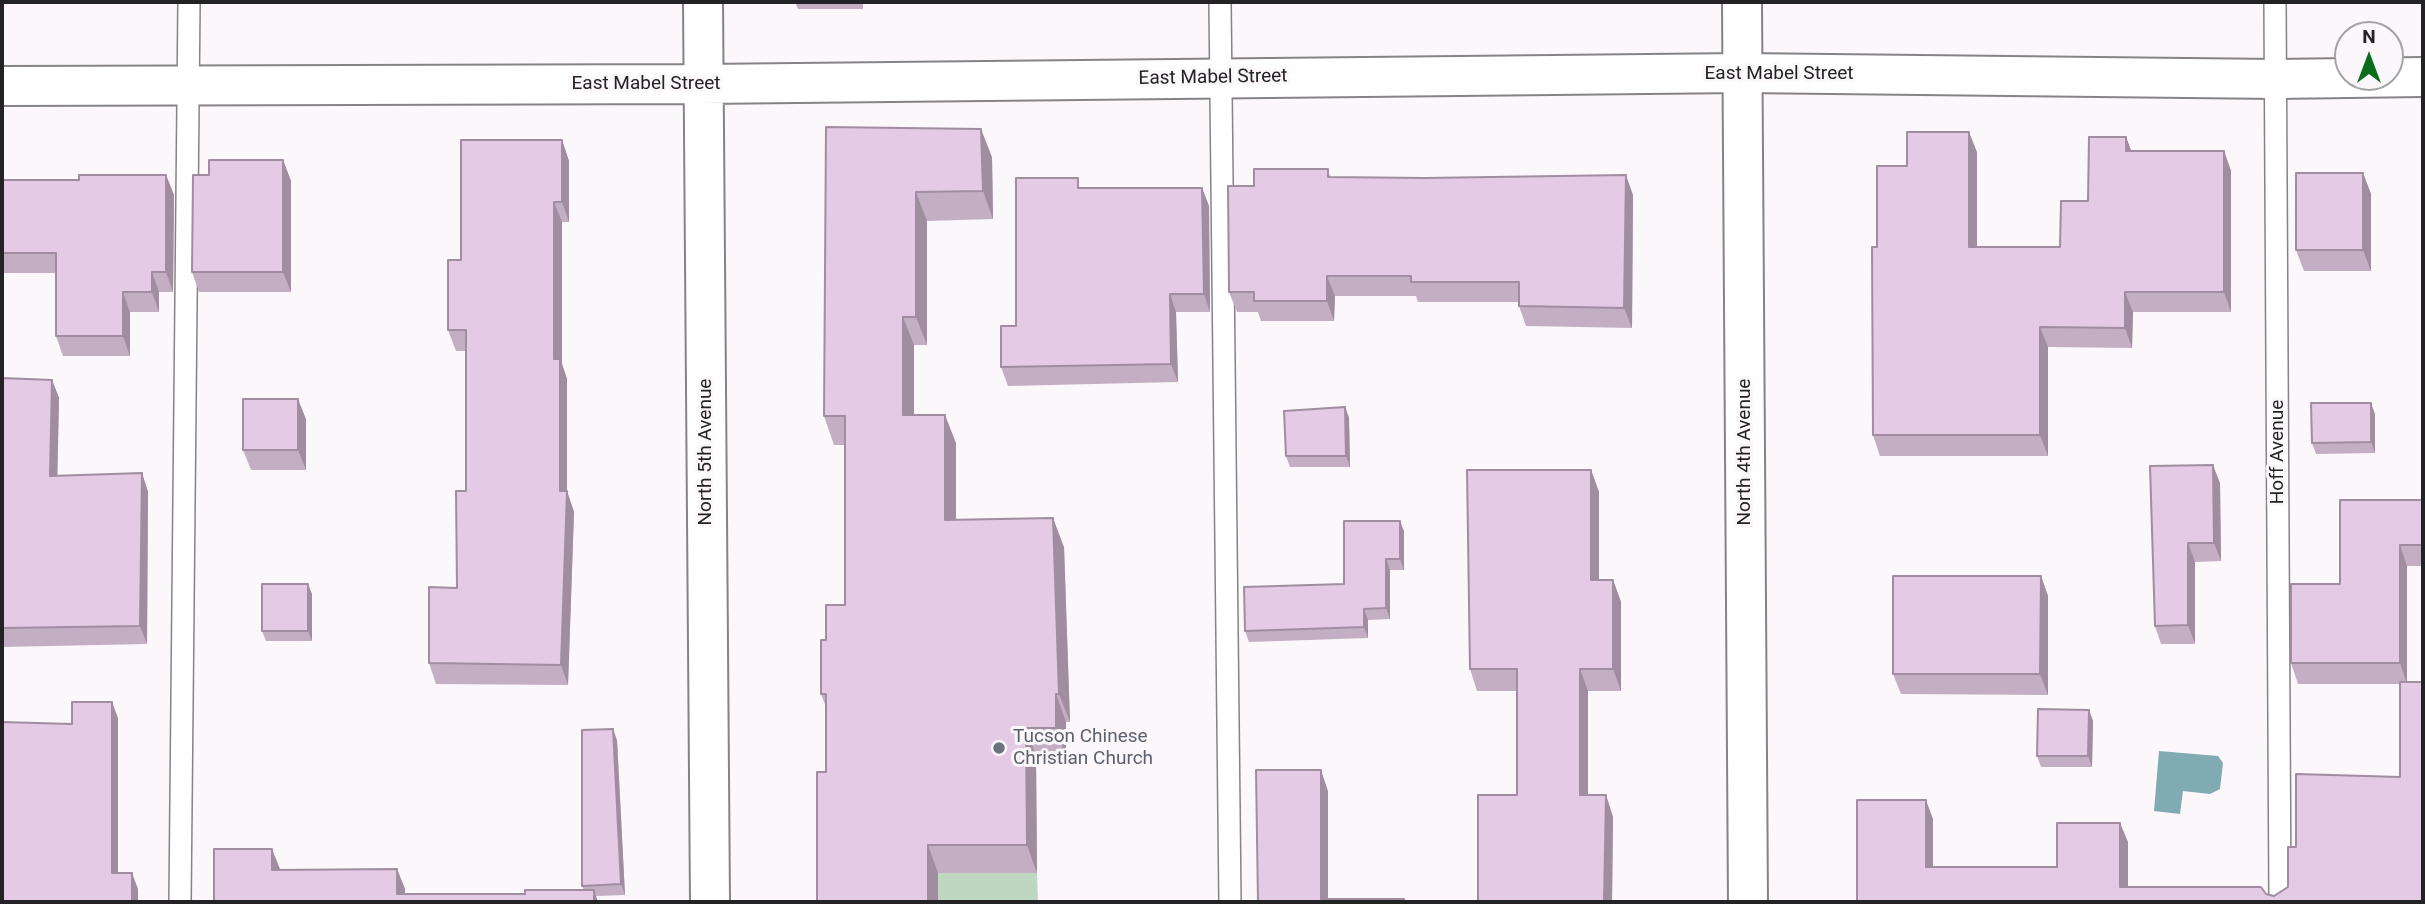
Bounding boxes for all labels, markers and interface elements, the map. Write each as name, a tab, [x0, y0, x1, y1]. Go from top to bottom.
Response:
north arrow	[2334, 21, 2404, 91]
text: N	[2362, 25, 2376, 48]
street label: East Mabel Street	[1705, 63, 1853, 85]
street label: East Mabel Street	[1138, 65, 1288, 91]
street label: East Mabel Street	[572, 73, 720, 95]
street label: North 5th Avenue	[695, 379, 717, 525]
street label: North 4th Avenue	[1734, 379, 1756, 525]
street label: Hoff Avenue	[2267, 400, 2289, 504]
place label: Tucson Chinese Christian Church	[1013, 726, 1153, 770]
marker: Tucson Chinese Christian Church	[991, 740, 1007, 756]

